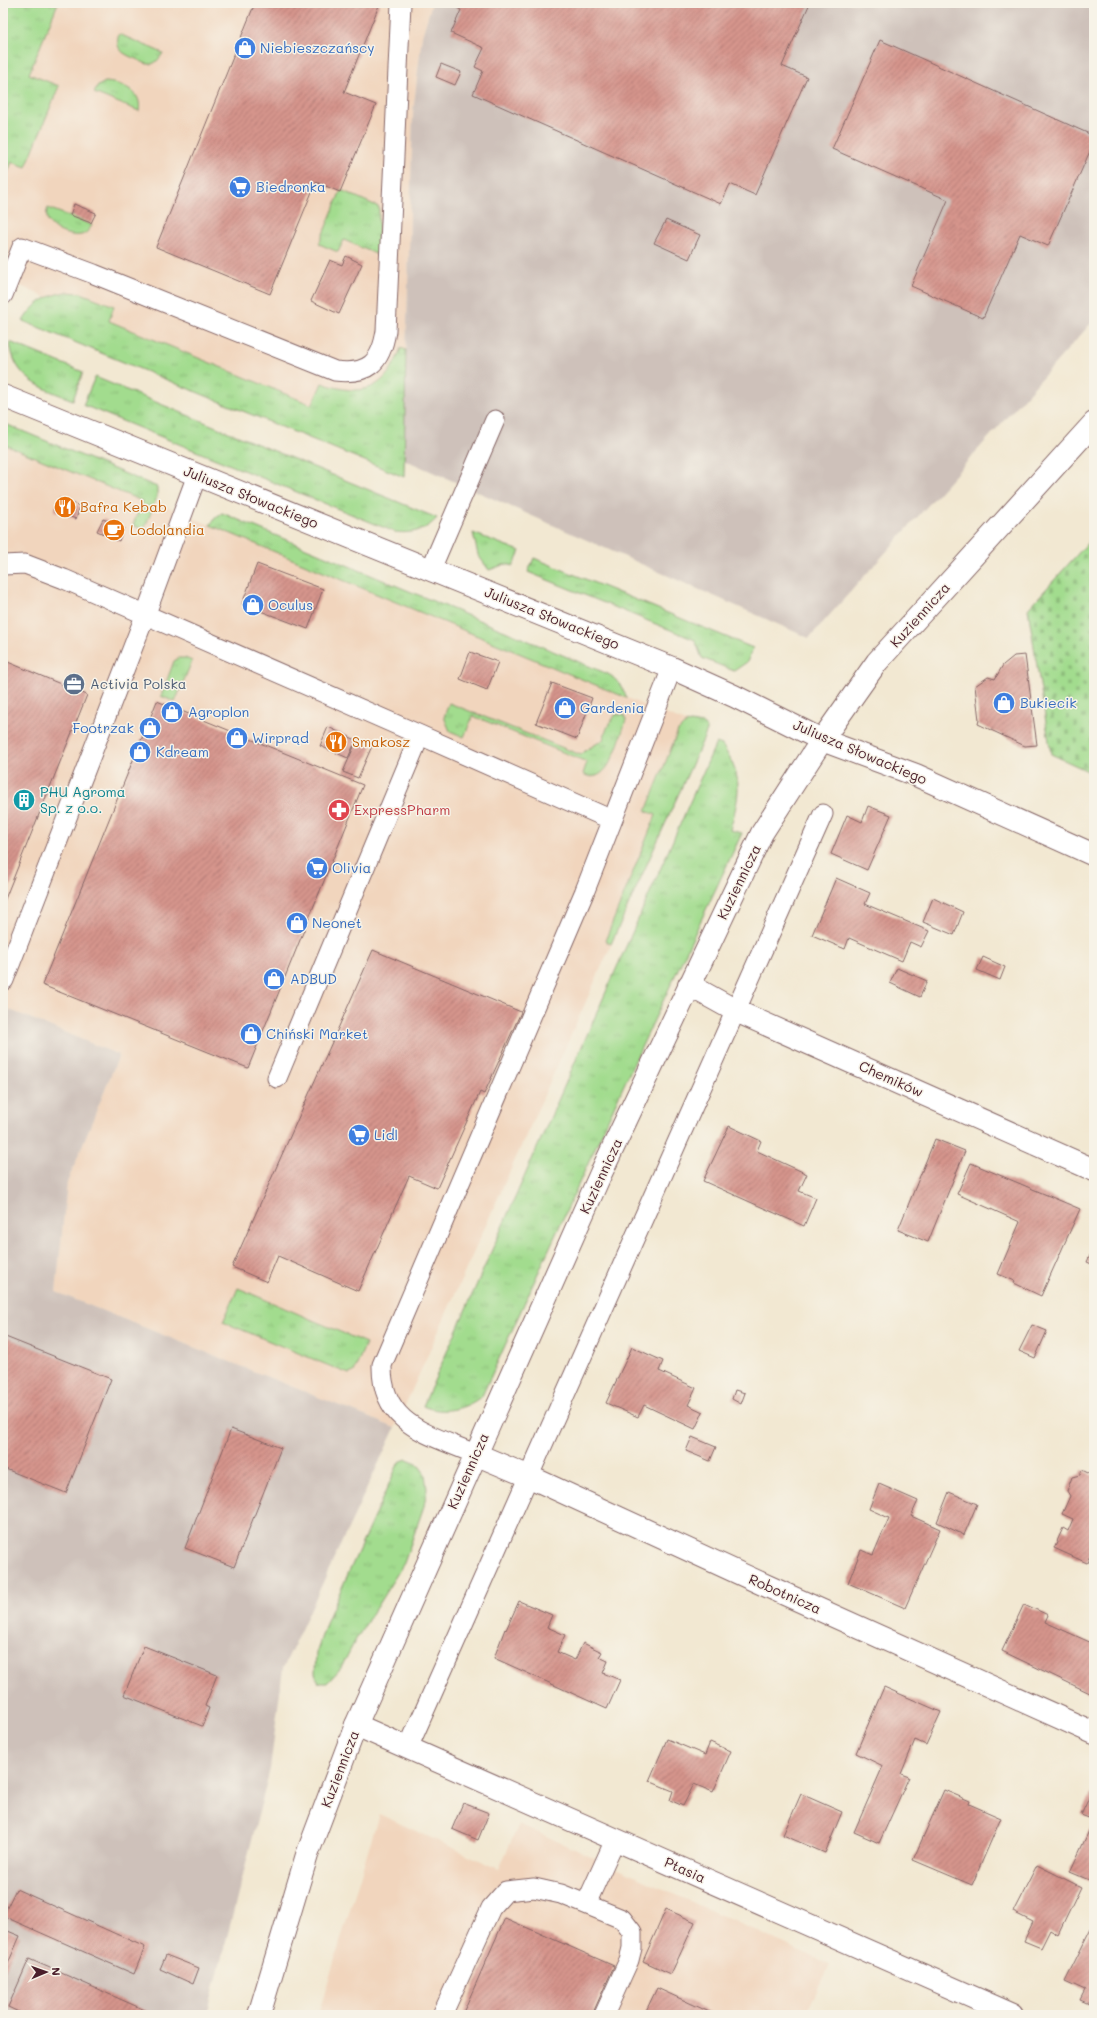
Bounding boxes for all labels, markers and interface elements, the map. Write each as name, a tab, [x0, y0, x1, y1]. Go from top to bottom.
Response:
shop icon: Niebieszczańscy	[232, 35, 258, 61]
place label: Niebieszczańscy	[260, 38, 375, 57]
supermarket icon: Biedronka	[227, 174, 253, 200]
place label: Biedronka	[256, 177, 326, 196]
street label: Juliusza Słowackiego	[181, 461, 321, 532]
restaurant icon: Bafra Kebab	[52, 494, 78, 520]
place label: Bafra Kebab	[80, 497, 167, 516]
cafe icon: Lodolandia	[101, 517, 127, 543]
place label: Lodolandia	[130, 520, 205, 539]
street label: Kuziennicza	[885, 578, 954, 651]
street label: Juliusza Słowackiego	[482, 582, 622, 653]
shop icon: Oculus	[240, 592, 266, 618]
place label: Oculus	[268, 595, 313, 614]
office icon: Activia Polska	[61, 671, 87, 697]
place label: Activia Polska	[90, 674, 187, 693]
shop icon: Bukiecik	[991, 690, 1017, 716]
place label: Bukiecik	[1020, 693, 1077, 712]
shop icon: Gardenia	[552, 695, 578, 721]
place label: Gardenia	[580, 698, 644, 717]
shop icon: Agroplon	[159, 699, 185, 725]
place label: Agroplon	[188, 702, 249, 721]
shop icon: Footrzak	[137, 715, 163, 741]
street label: Juliusza Słowackiego	[790, 715, 930, 788]
place label: Footrzak	[72, 718, 134, 737]
shop icon: Wirprąd	[224, 725, 250, 751]
place label: Wirprąd	[252, 728, 309, 747]
restaurant icon: Smakosz	[323, 729, 349, 755]
place label: Smakosz	[352, 732, 410, 751]
shop icon: Kdream	[127, 739, 153, 765]
place label: Kdream	[156, 742, 209, 761]
place label: PHU Agroma Sp. z o.o.	[40, 782, 125, 817]
building icon: PHU Agroma Sp. z o.o.	[11, 787, 37, 813]
pharmacy icon: ExpressPharm	[326, 797, 352, 823]
place label: ExpressPharm	[354, 800, 450, 819]
street label: Kuziennicza	[712, 841, 765, 923]
supermarket icon: Olivia	[304, 855, 330, 881]
place label: Olivia	[332, 858, 371, 877]
shop icon: Neonet	[284, 910, 310, 936]
place label: Neonet	[312, 913, 362, 932]
shop icon: ADBUD	[261, 966, 287, 992]
place label: ADBUD	[290, 969, 337, 988]
shop icon: Chiński Market	[238, 1021, 264, 1047]
place label: Chiński Market	[266, 1024, 368, 1043]
street label: Chemików	[856, 1056, 926, 1101]
supermarket icon: Lidl	[346, 1122, 372, 1148]
place label: Lidl	[374, 1125, 398, 1144]
street label: Kuziennicza	[575, 1135, 626, 1217]
street label: Kuziennicza	[442, 1430, 493, 1512]
street label: Robotnicza	[746, 1569, 824, 1618]
street label: Kuziennicza	[316, 1727, 363, 1810]
street label: Ptasia	[662, 1852, 709, 1887]
north arrow	[26, 1952, 66, 1992]
text: N	[49, 1967, 64, 1976]

